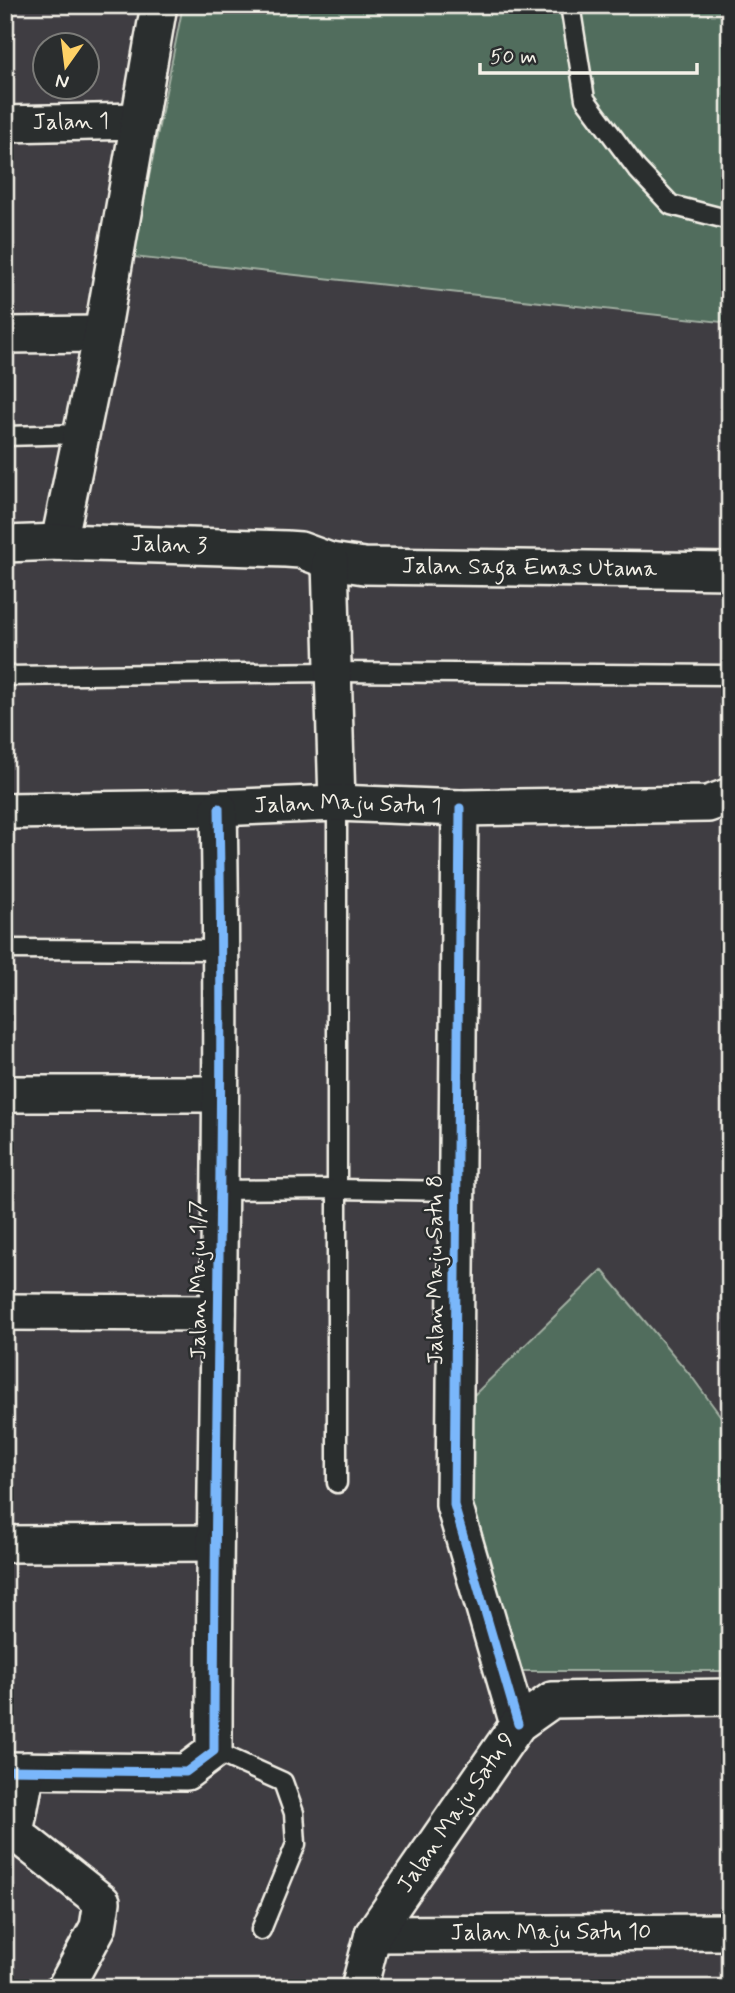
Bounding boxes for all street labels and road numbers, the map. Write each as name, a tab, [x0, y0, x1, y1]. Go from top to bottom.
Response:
street label: Jalan 1	[32, 107, 110, 138]
street label: Jalan 3	[130, 529, 208, 562]
street label: Jalan Saga Emas Utama	[402, 552, 658, 585]
street label: Jalan Maju Satu 1	[253, 788, 442, 822]
street label: Jalan Maju Satu 8	[421, 1175, 451, 1365]
street label: Jalan Maju 1/7	[184, 1200, 214, 1360]
street label: Jalan Maju Satu 9	[391, 1727, 523, 1899]
street label: Jalan Maju Satu 10	[450, 1917, 652, 1949]

